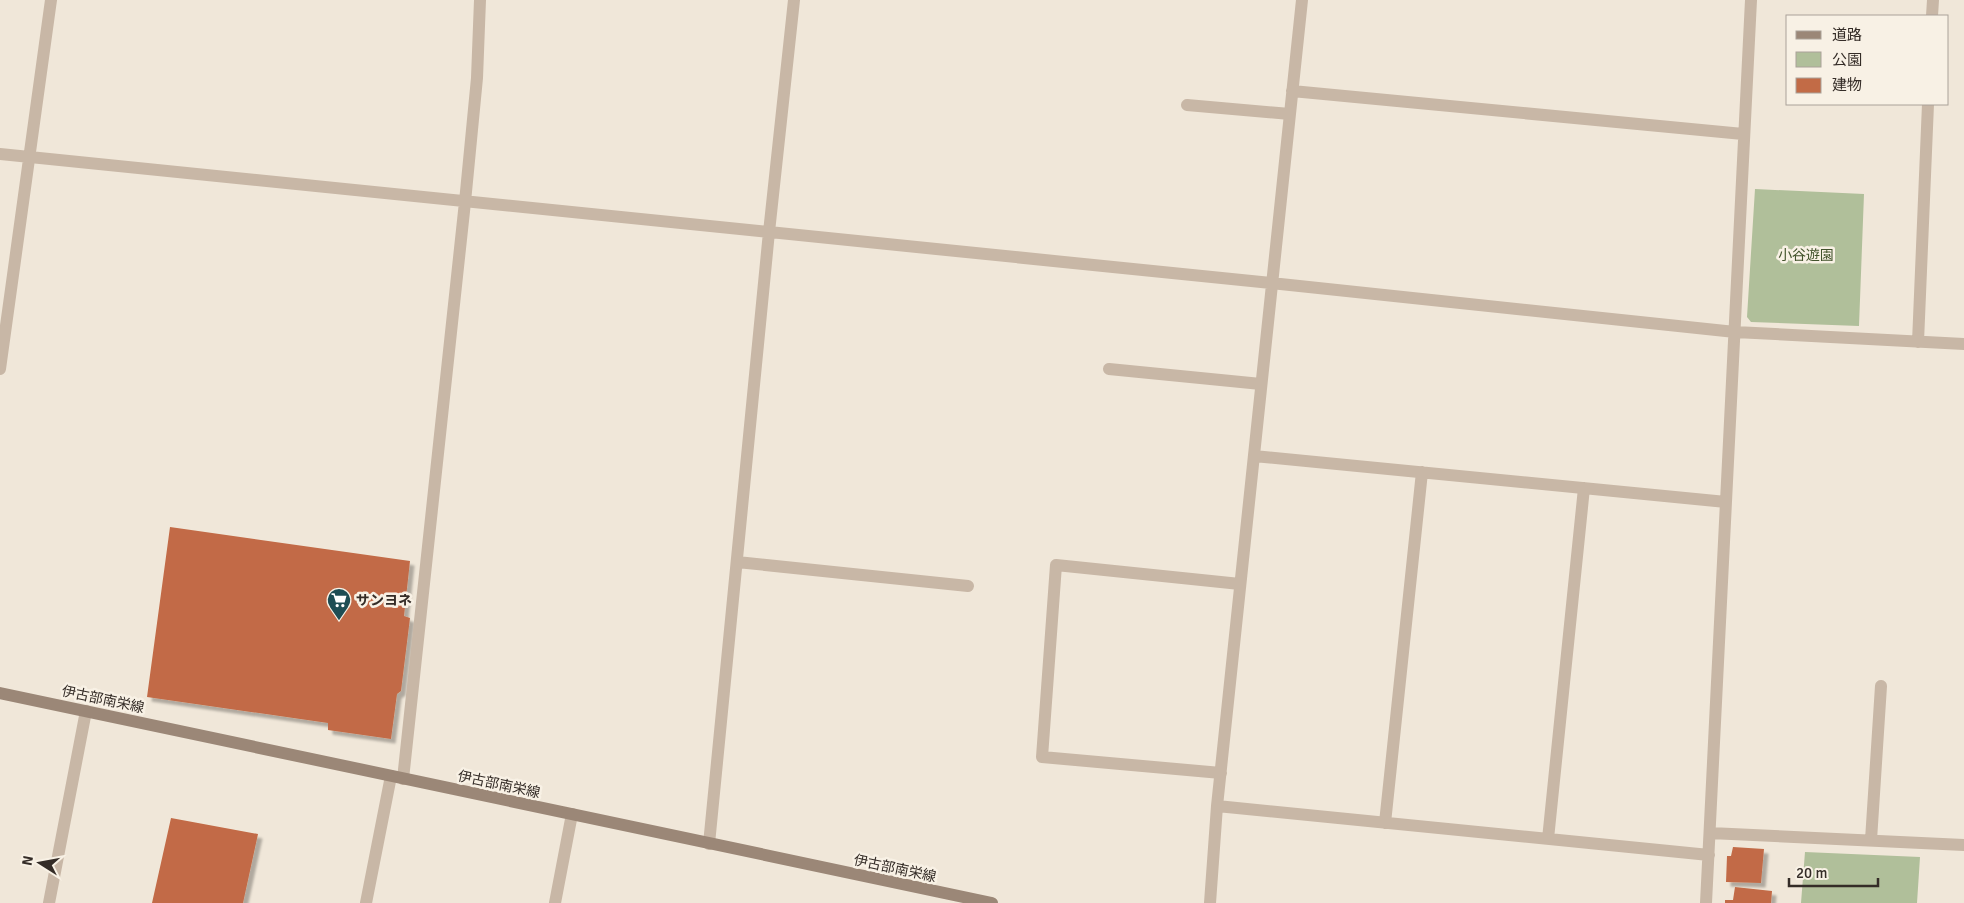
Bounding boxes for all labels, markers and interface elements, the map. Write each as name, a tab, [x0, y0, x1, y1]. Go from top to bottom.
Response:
legend	[1786, 15, 1949, 105]
text: 道路	[1832, 26, 1862, 44]
text: 公園	[1832, 51, 1862, 69]
text: 建物	[1832, 76, 1862, 94]
park label: 小谷遊園	[1778, 247, 1834, 264]
supermarket icon: サンヨネ	[326, 587, 352, 621]
place label: サンヨネ	[356, 592, 412, 609]
street label: 伊古部南栄線	[60, 682, 146, 717]
street label: 伊古部南栄線	[456, 767, 542, 802]
north arrow	[15, 838, 65, 888]
street label: 伊古部南栄線	[852, 851, 938, 886]
text: N	[18, 854, 37, 867]
scale bar	[1789, 856, 1878, 888]
text: 20 m	[1796, 864, 1827, 882]

